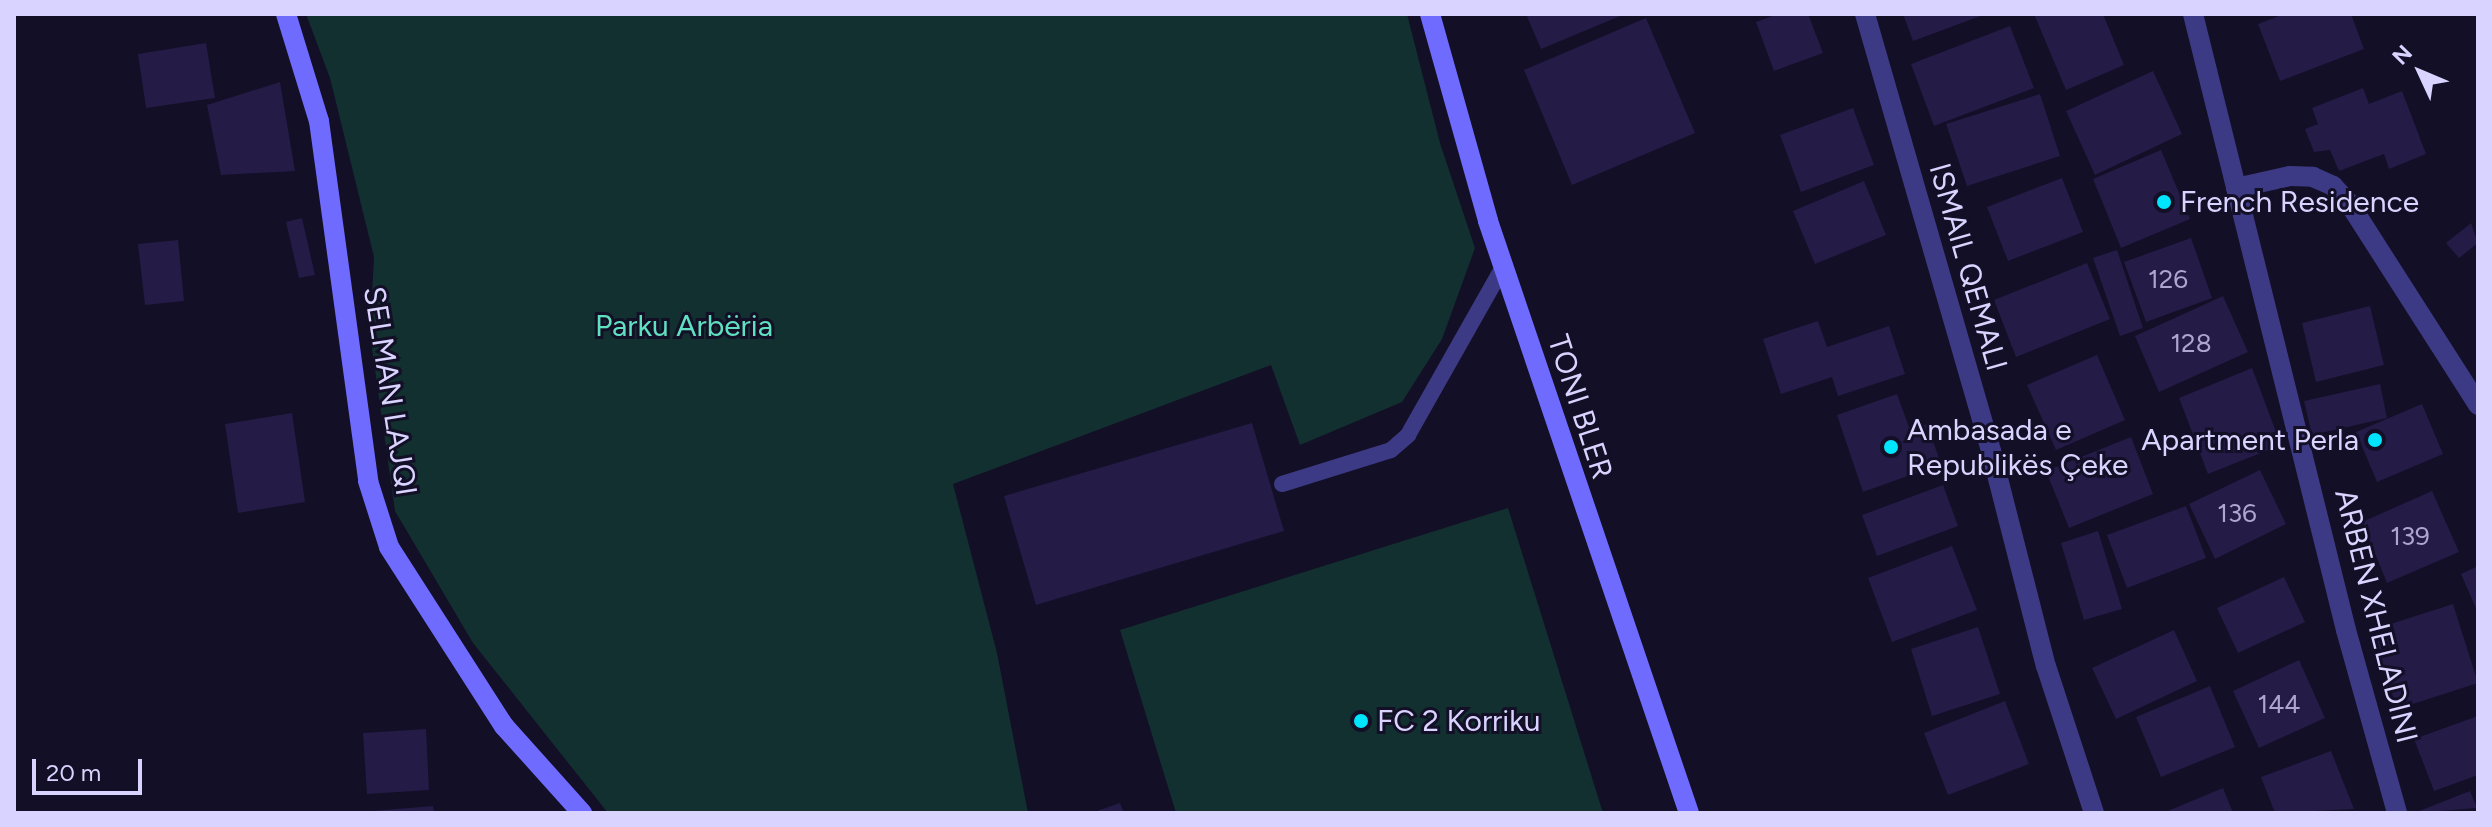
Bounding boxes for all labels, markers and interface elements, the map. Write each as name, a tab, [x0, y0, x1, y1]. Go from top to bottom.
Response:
north arrow	[2380, 32, 2460, 112]
text: N	[2387, 39, 2418, 70]
street label: ISMAIL QEMALI	[1921, 159, 2015, 375]
place label: French Residence	[2180, 184, 2419, 220]
marker: French Residence	[2155, 193, 2173, 211]
house number: 126	[2148, 264, 2188, 296]
street label: SELMAN LAJQI	[356, 284, 424, 498]
park label: Parku Arbëria	[595, 308, 773, 344]
house number: 128	[2170, 328, 2212, 360]
street label: TONI BLER	[1540, 331, 1620, 483]
place label: Ambasada e Republikës Çeke	[1907, 412, 2128, 482]
place label: Apartment Perla	[2141, 422, 2359, 458]
marker: Apartment Perla	[2366, 431, 2384, 449]
marker: Ambasada e Republikës Çeke	[1882, 438, 1900, 456]
street label: ARBEN XHELADINI	[2327, 485, 2425, 747]
house number: 136	[2217, 498, 2257, 530]
house number: 139	[2390, 521, 2430, 553]
house number: 144	[2257, 689, 2301, 721]
place label: FC 2 Korriku	[1377, 703, 1540, 739]
marker: FC 2 Korriku	[1352, 712, 1370, 730]
scale bar	[36, 743, 146, 793]
text: 20 m	[46, 758, 101, 787]

